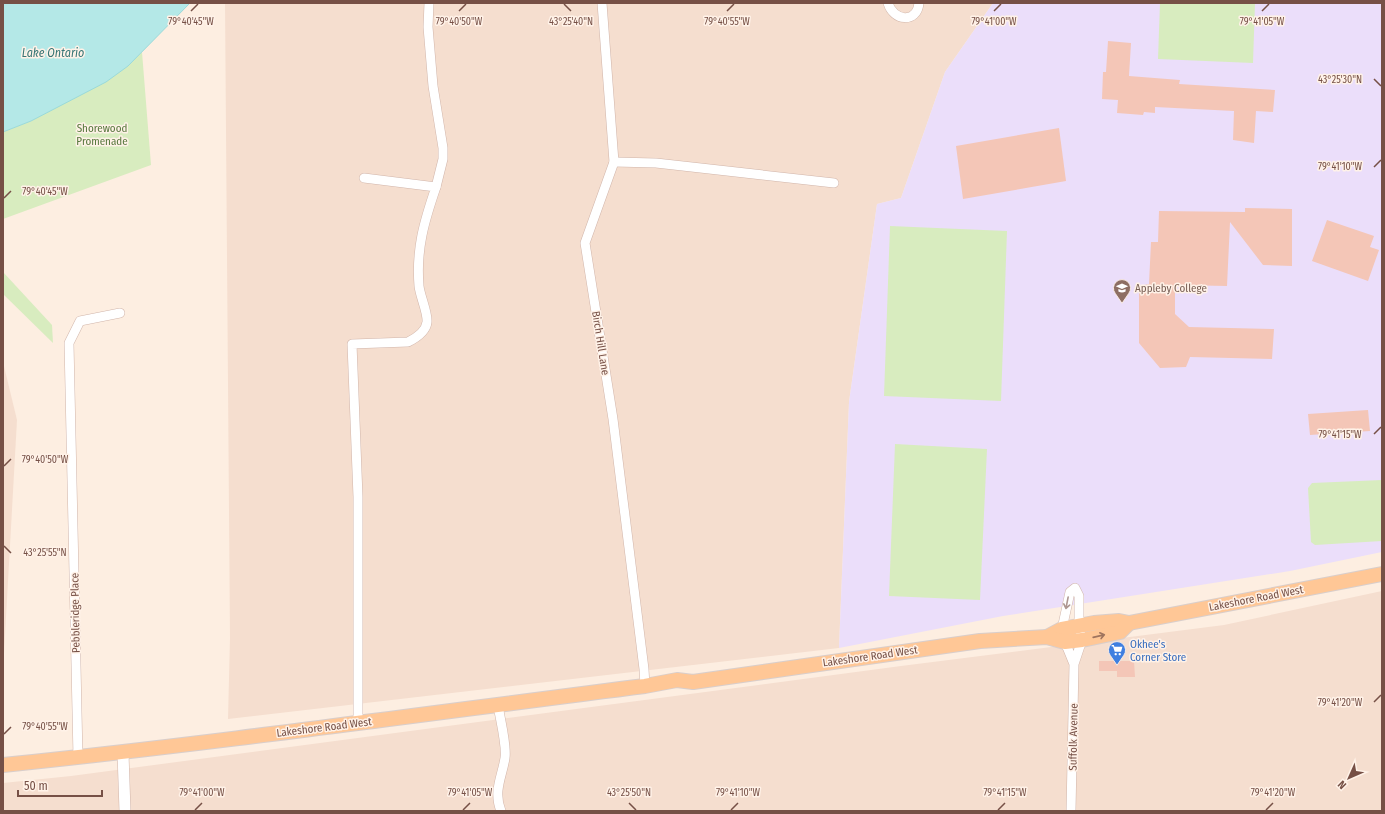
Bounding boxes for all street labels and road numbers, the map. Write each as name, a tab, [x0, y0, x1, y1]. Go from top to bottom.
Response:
street label: Birch Hill Lane	[589, 310, 612, 376]
street label: Pebbleridge Place	[68, 573, 83, 653]
street label: Lakeshore Road West	[1208, 583, 1305, 614]
street label: Lakeshore Road West	[822, 643, 919, 670]
street label: Suffolk Avenue	[1066, 703, 1081, 771]
street label: Lakeshore Road West	[276, 715, 373, 740]

